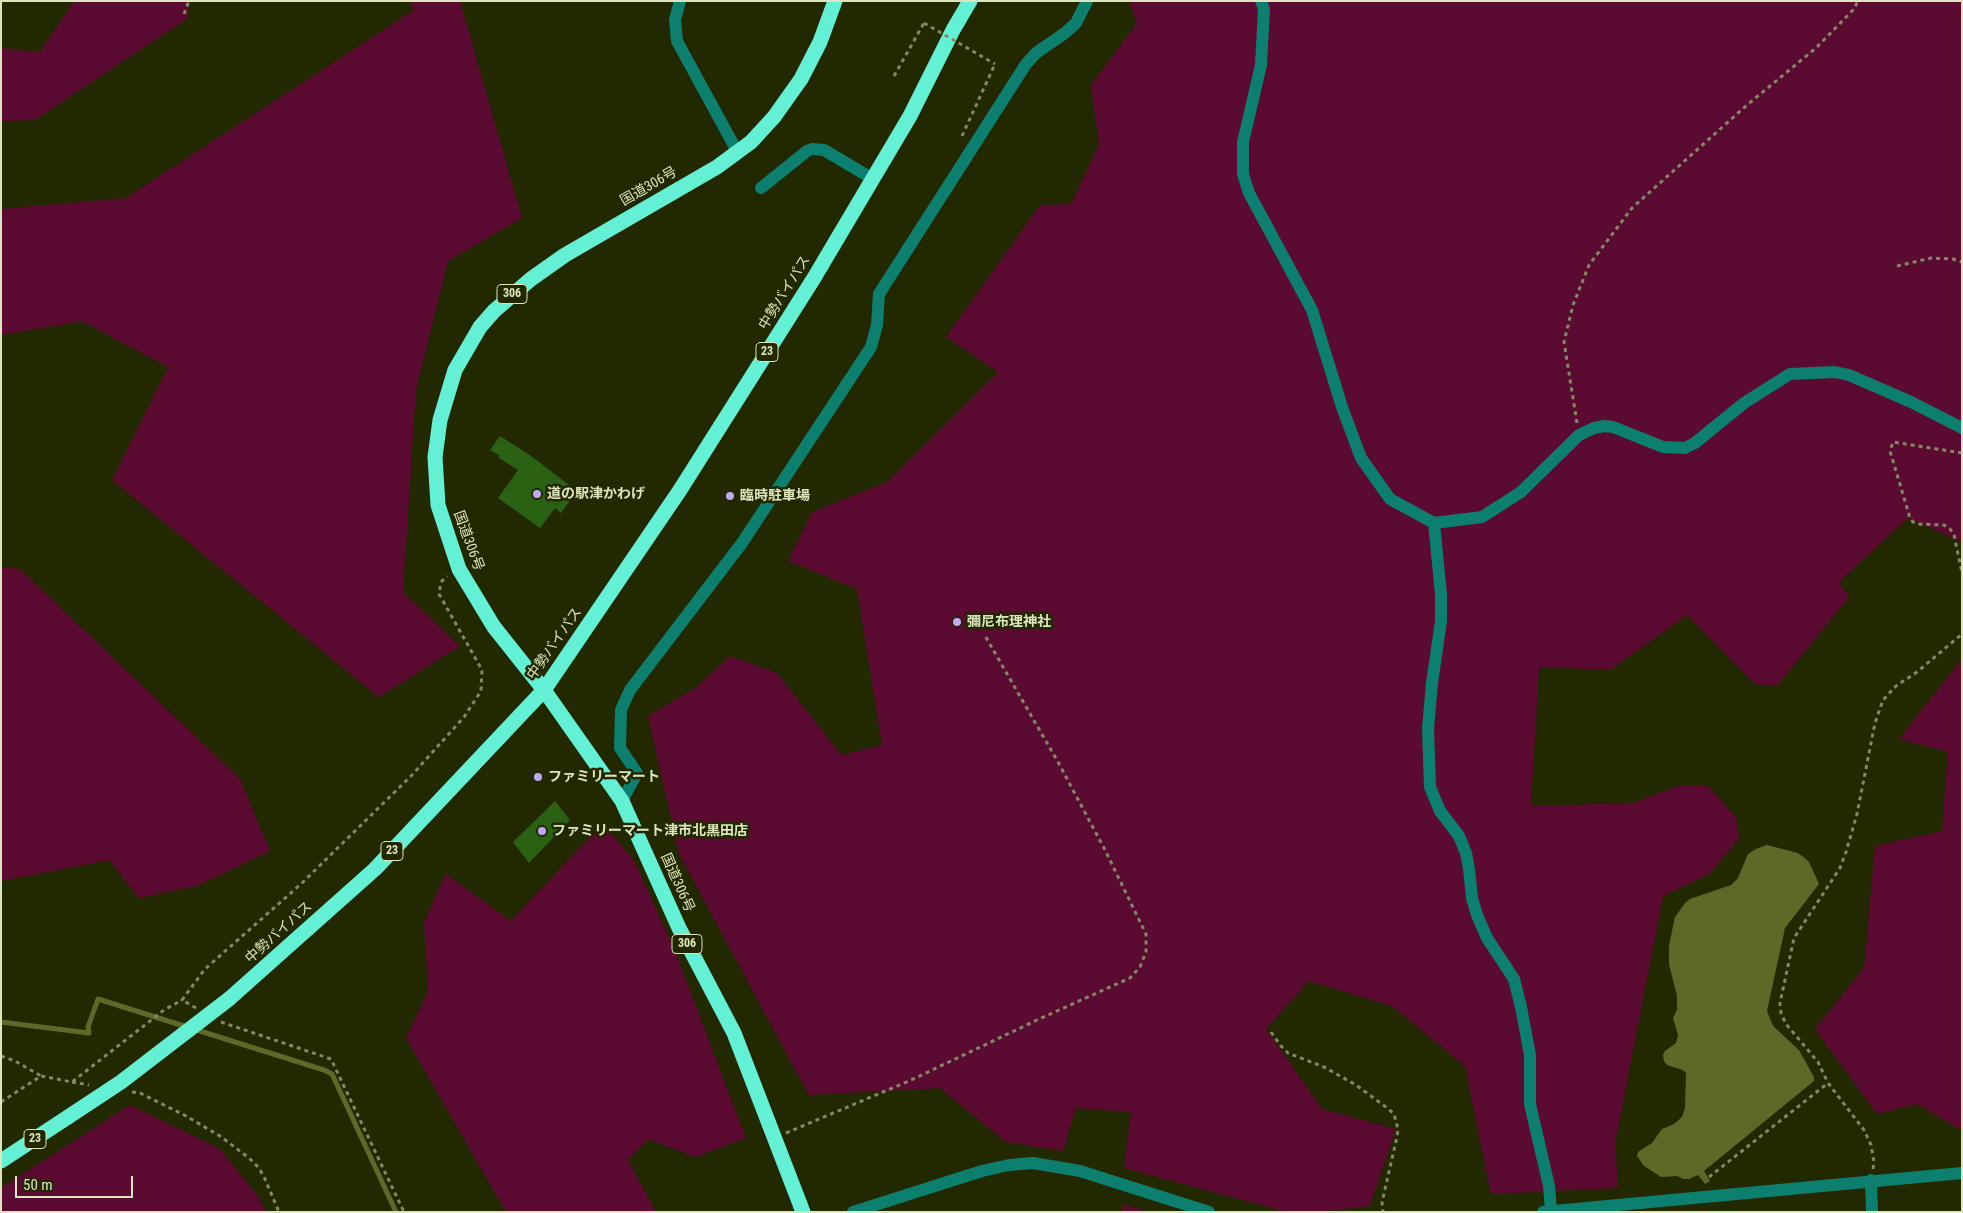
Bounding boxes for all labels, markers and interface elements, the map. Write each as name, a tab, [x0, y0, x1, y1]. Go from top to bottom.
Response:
street label: 国道306号	[618, 164, 680, 210]
street label: 中勢バイパス	[756, 253, 814, 333]
road number: 306	[497, 284, 527, 304]
road number: 23	[756, 342, 778, 362]
place label: 道の駅津かわげ	[547, 486, 645, 502]
marker: 道の駅津かわげ	[531, 488, 543, 500]
place label: 臨時駐車場	[740, 488, 810, 504]
marker: 臨時駐車場	[724, 490, 736, 502]
street label: 国道306号	[449, 509, 487, 573]
street label: 中勢バイパス	[524, 605, 586, 683]
place label: 彌尼布理神社	[967, 614, 1051, 630]
marker: 彌尼布理神社	[951, 616, 963, 628]
place label: ファミリーマート	[548, 769, 660, 785]
marker: ファミリーマート	[532, 771, 544, 783]
place label: ファミリーマート津市北黒田店	[552, 823, 748, 839]
marker: ファミリーマート津市北黒田店	[536, 825, 548, 837]
road number: 23	[381, 841, 403, 860]
street label: 国道306号	[657, 851, 697, 915]
street label: 中勢バイパス	[242, 899, 316, 967]
road number: 306	[672, 934, 702, 954]
road number: 23	[24, 1130, 46, 1148]
scale bar	[18, 1166, 135, 1198]
text: 50 m	[23, 1176, 53, 1194]

